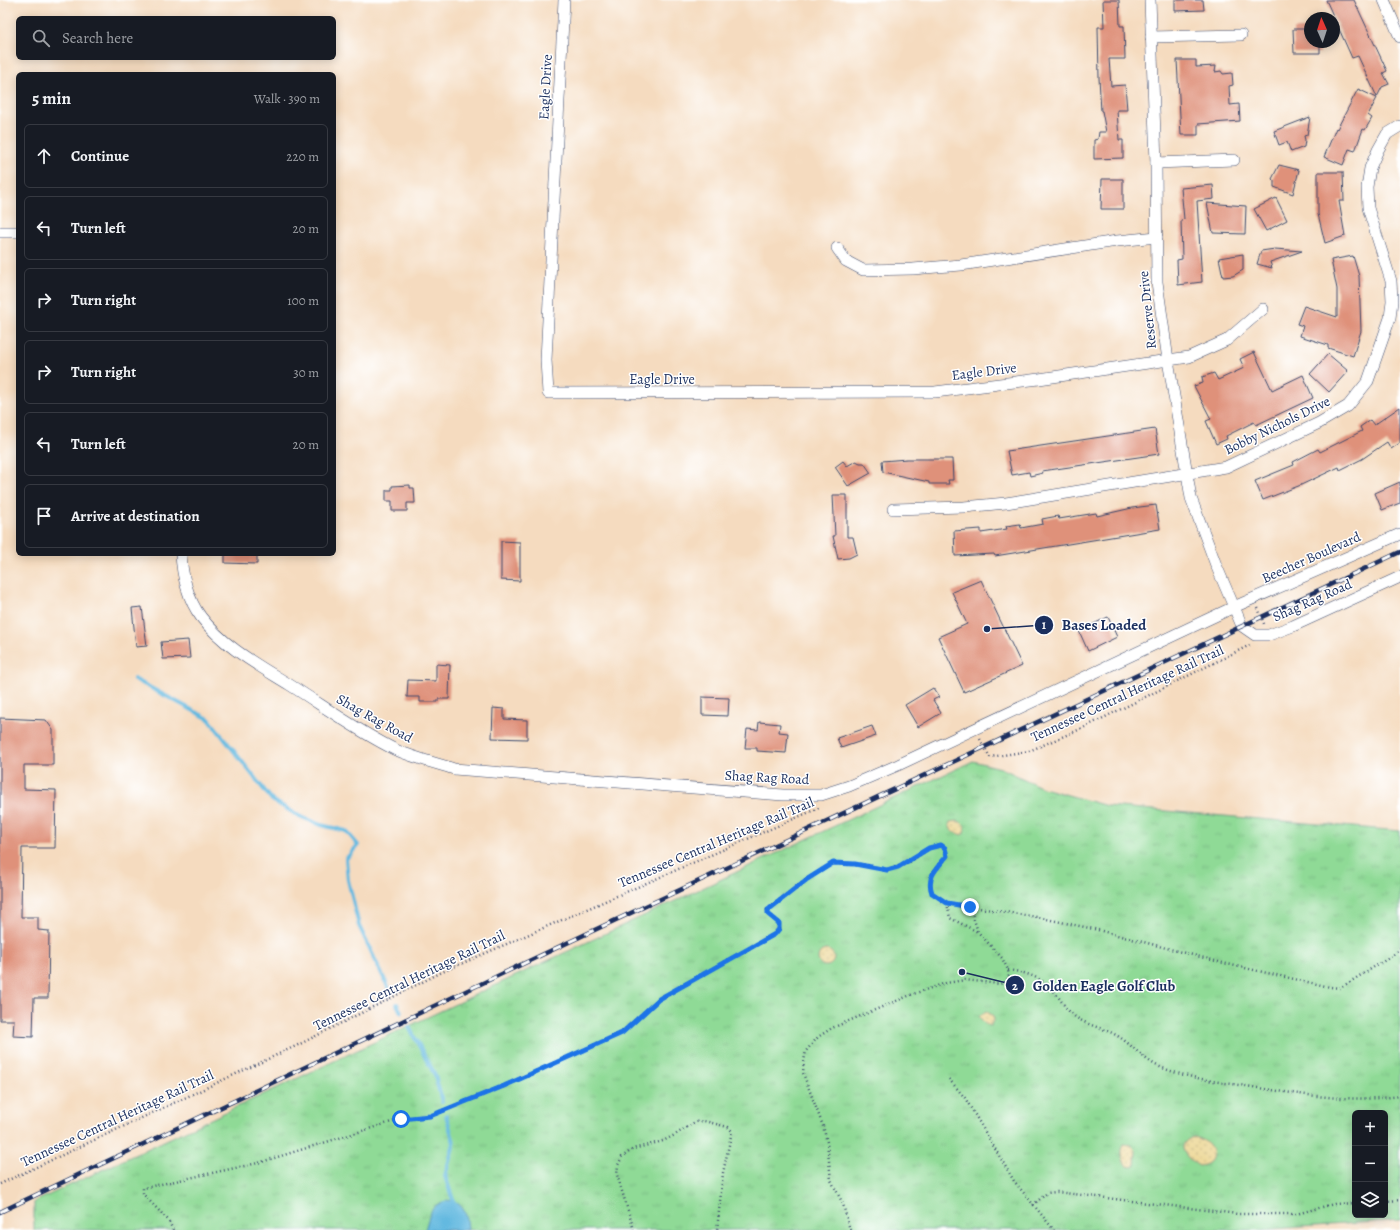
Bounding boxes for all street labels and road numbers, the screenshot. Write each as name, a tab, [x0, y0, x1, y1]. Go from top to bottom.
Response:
street label: Eagle Drive	[534, 54, 557, 120]
street label: Reserve Drive	[1134, 270, 1161, 350]
street label: Eagle Drive	[950, 358, 1018, 385]
street label: Eagle Drive	[629, 370, 695, 389]
street label: Bobby Nichols Drive	[1221, 392, 1333, 459]
street label: Beecher Boulevard	[1259, 527, 1364, 588]
street label: Shag Rag Road	[1270, 574, 1355, 626]
street label: Tennessee Central Heritage Rail Trail	[1028, 640, 1227, 747]
street label: Shag Rag Road	[333, 690, 417, 748]
street label: Shag Rag Road	[724, 766, 810, 789]
street label: Tennessee Central Heritage Rail Trail	[616, 792, 817, 892]
street label: Tennessee Central Heritage Rail Trail	[310, 926, 509, 1035]
street label: Tennessee Central Heritage Rail Trail	[18, 1065, 217, 1172]

